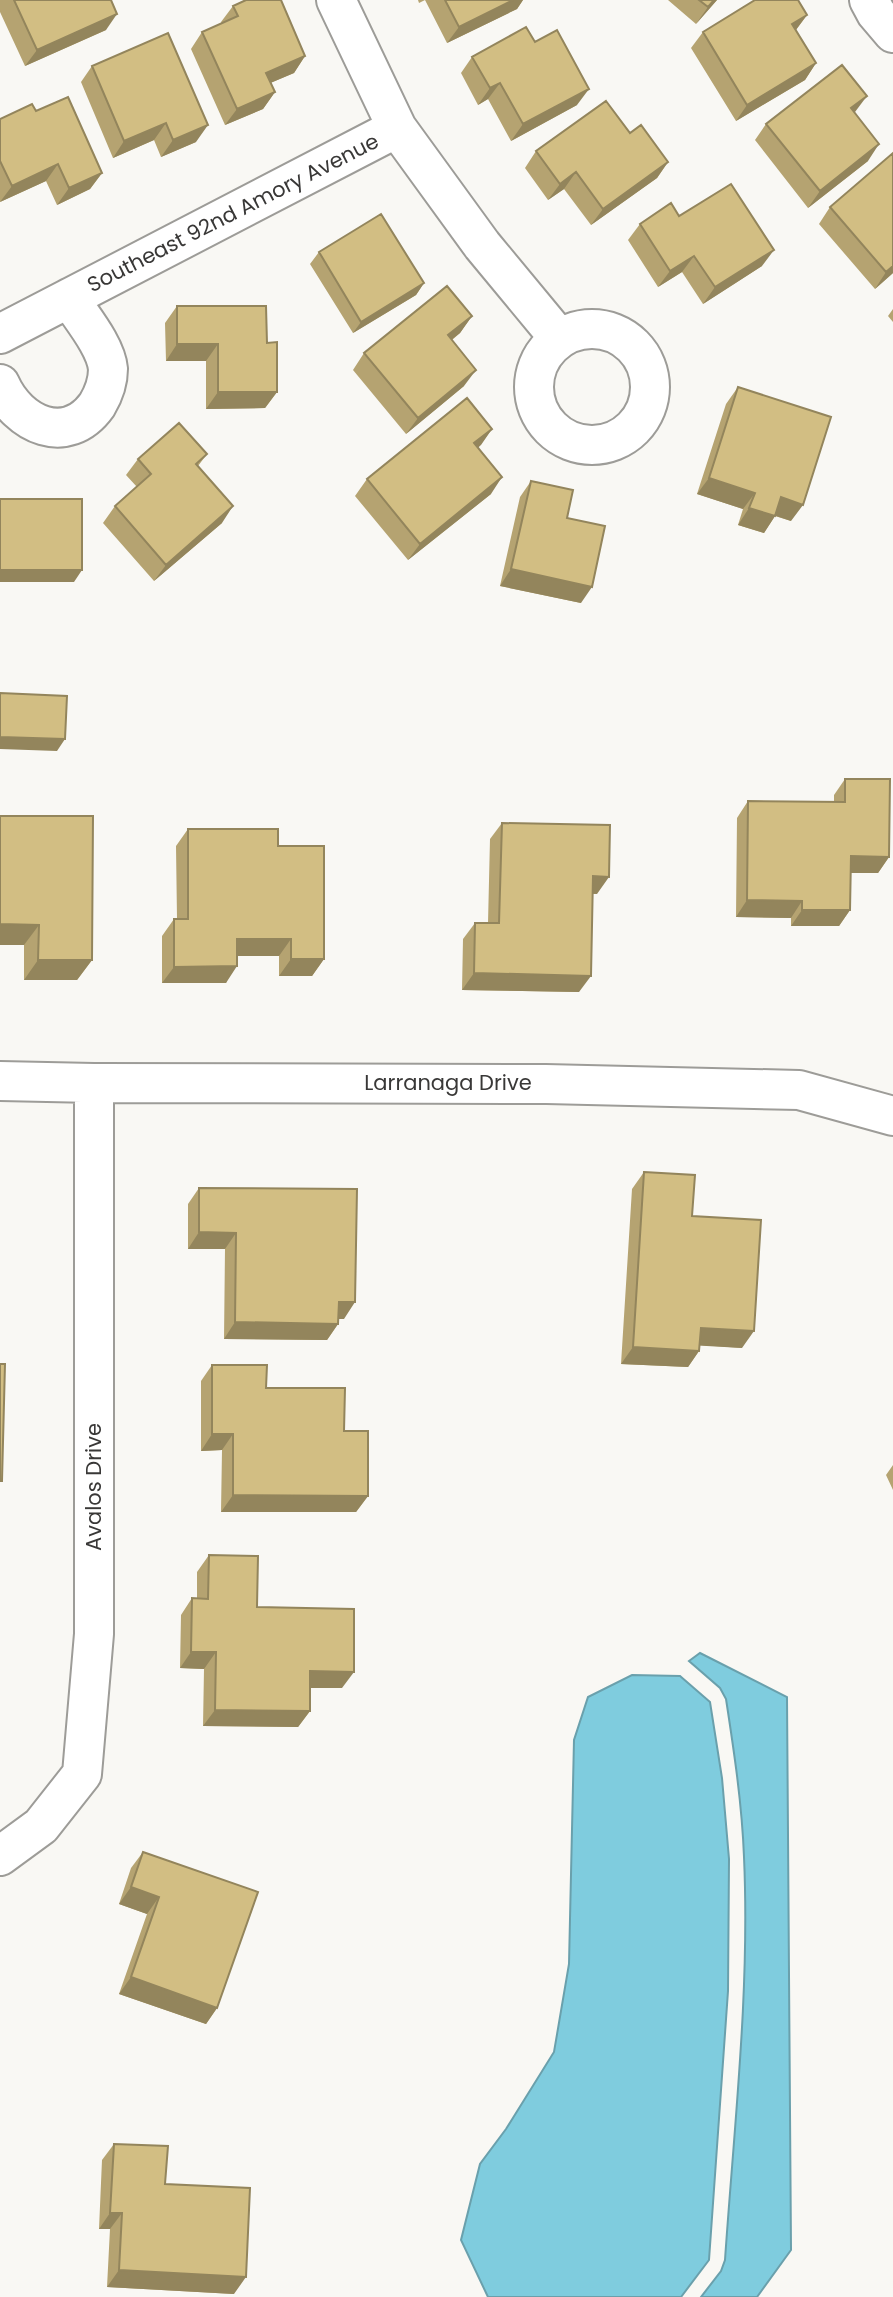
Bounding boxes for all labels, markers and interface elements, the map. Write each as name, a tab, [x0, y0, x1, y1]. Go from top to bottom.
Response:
street label: Southeast 92nd Amory Avenue	[82, 126, 384, 299]
street label: Larranaga Drive	[364, 1068, 532, 1097]
street label: Avalos Drive	[79, 1423, 108, 1551]

